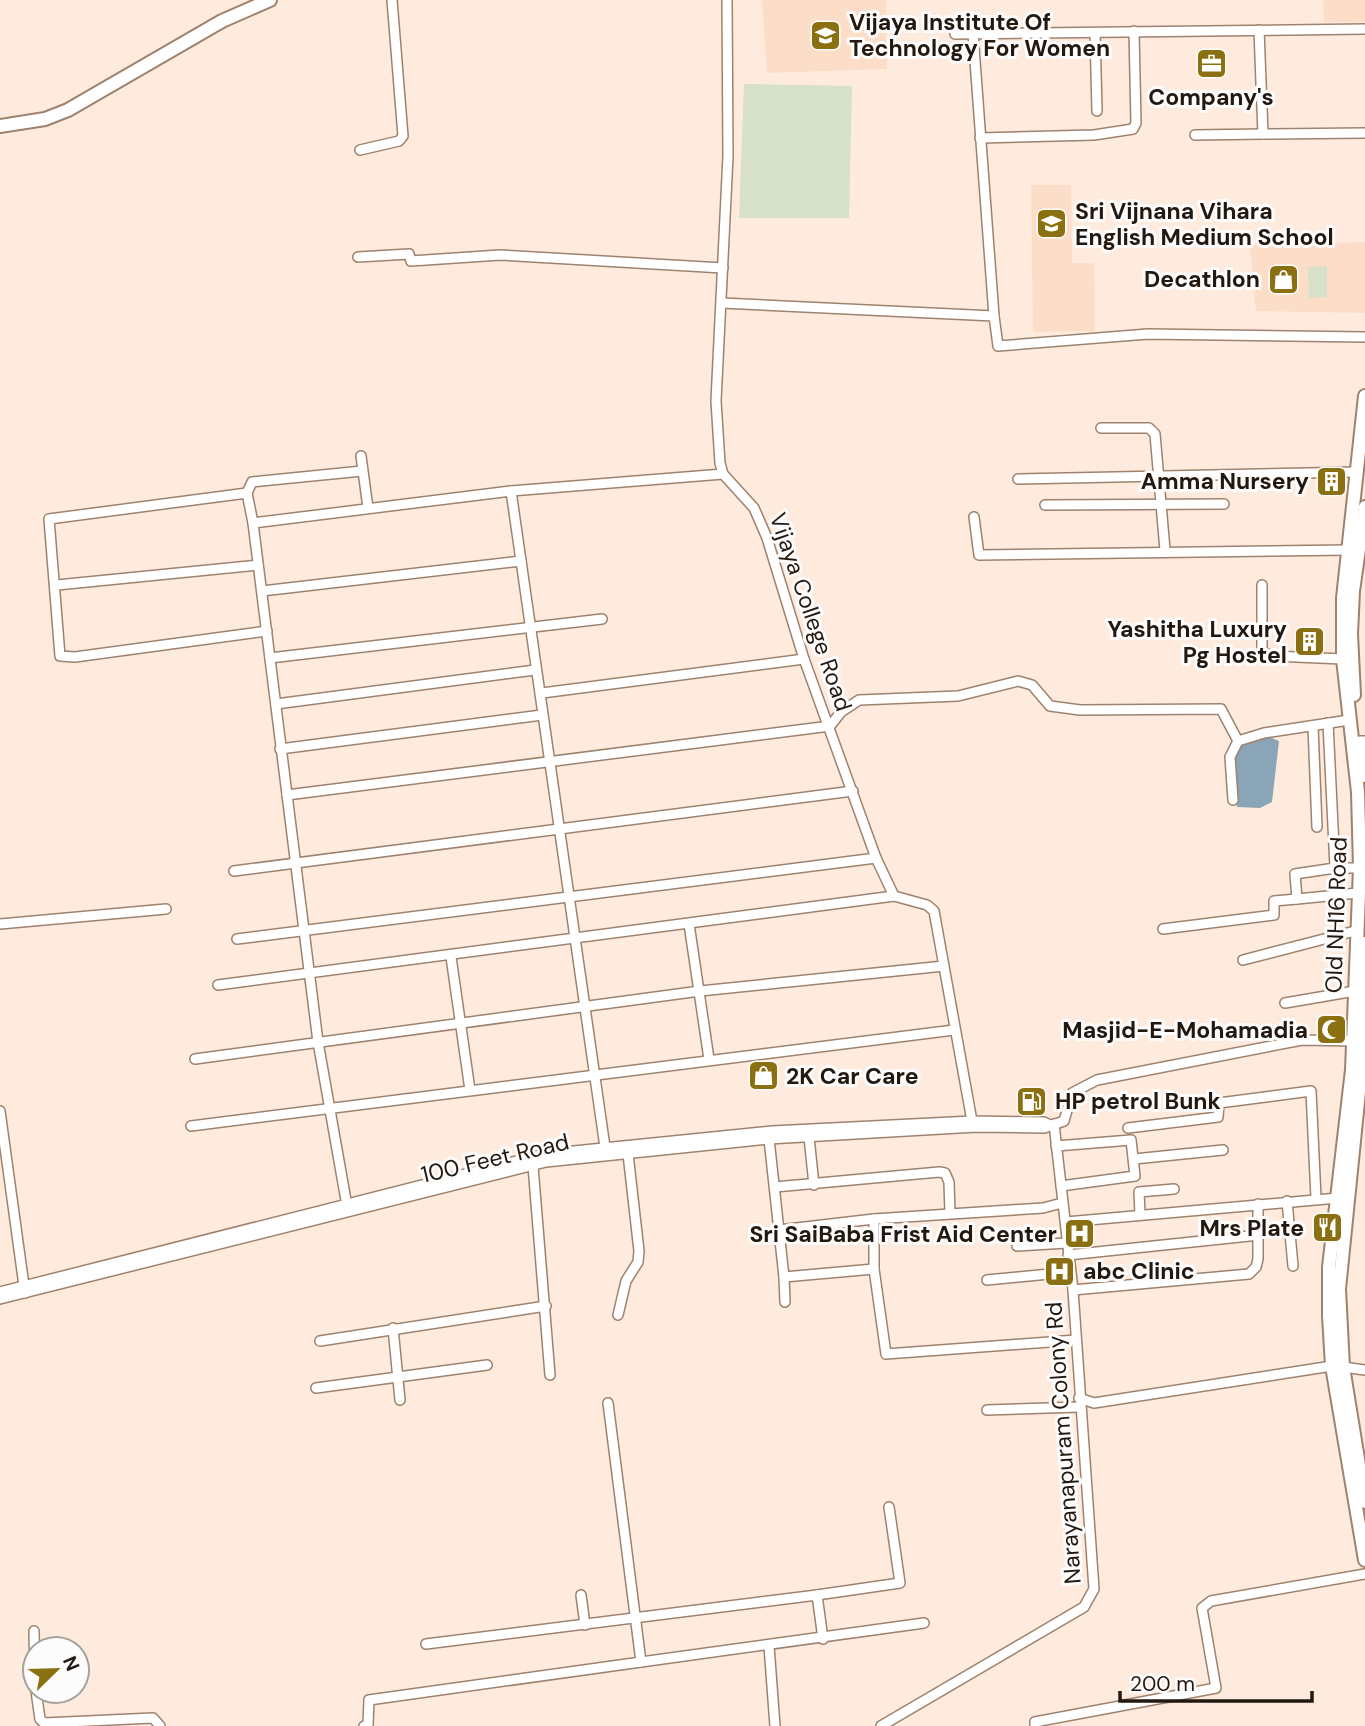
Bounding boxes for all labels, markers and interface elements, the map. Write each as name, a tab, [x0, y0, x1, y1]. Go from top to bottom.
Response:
place label: Vijaya Institute Of Technology For Women	[849, 7, 1110, 63]
school or university icon: Vijaya Institute Of Technology For Women	[809, 18, 843, 52]
office icon: Company's	[1194, 46, 1228, 80]
place label: Company's	[1148, 82, 1274, 112]
place label: Sri Vijnana Vihara English Medium School	[1075, 196, 1334, 252]
school or university icon: Sri Vijnana Vihara English Medium School	[1035, 207, 1069, 241]
shop icon: Decathlon	[1266, 262, 1300, 296]
place label: Decathlon	[1144, 264, 1260, 294]
building icon: Amma Nursery	[1315, 464, 1349, 498]
place label: Amma Nursery	[1141, 466, 1309, 496]
street label: Vijaya College Road	[763, 509, 859, 715]
place label: Yashitha Luxury Pg Hostel	[1107, 614, 1287, 670]
building icon: Yashitha Luxury Pg Hostel	[1293, 625, 1327, 659]
street label: Old NH16 Road	[1318, 836, 1354, 994]
mosque icon: Masjid-E-Mohamadia	[1314, 1013, 1348, 1047]
place label: Masjid-E-Mohamadia	[1062, 1015, 1308, 1045]
shop icon: 2K Car Care	[746, 1059, 780, 1093]
place label: 2K Car Care	[786, 1061, 918, 1091]
fuel station icon: HP petrol Bunk	[1015, 1084, 1049, 1118]
place label: HP petrol Bunk	[1055, 1086, 1221, 1116]
street label: 100 Feet Road	[418, 1126, 572, 1190]
restaurant icon: Mrs Plate	[1310, 1211, 1344, 1245]
place label: Mrs Plate	[1199, 1213, 1304, 1243]
hospital icon: Sri SaiBaba Frist Aid Center	[1063, 1217, 1097, 1251]
place label: Sri SaiBaba Frist Aid Center	[749, 1219, 1057, 1249]
hospital icon: abc Clinic	[1043, 1254, 1077, 1288]
place label: abc Clinic	[1083, 1256, 1195, 1286]
street label: Narayanapuram Colony Rd	[1038, 1301, 1088, 1585]
north arrow	[21, 1635, 91, 1705]
text: N	[57, 1652, 85, 1675]
scale bar	[1120, 1660, 1312, 1704]
text: 200 m	[1130, 1670, 1195, 1698]

